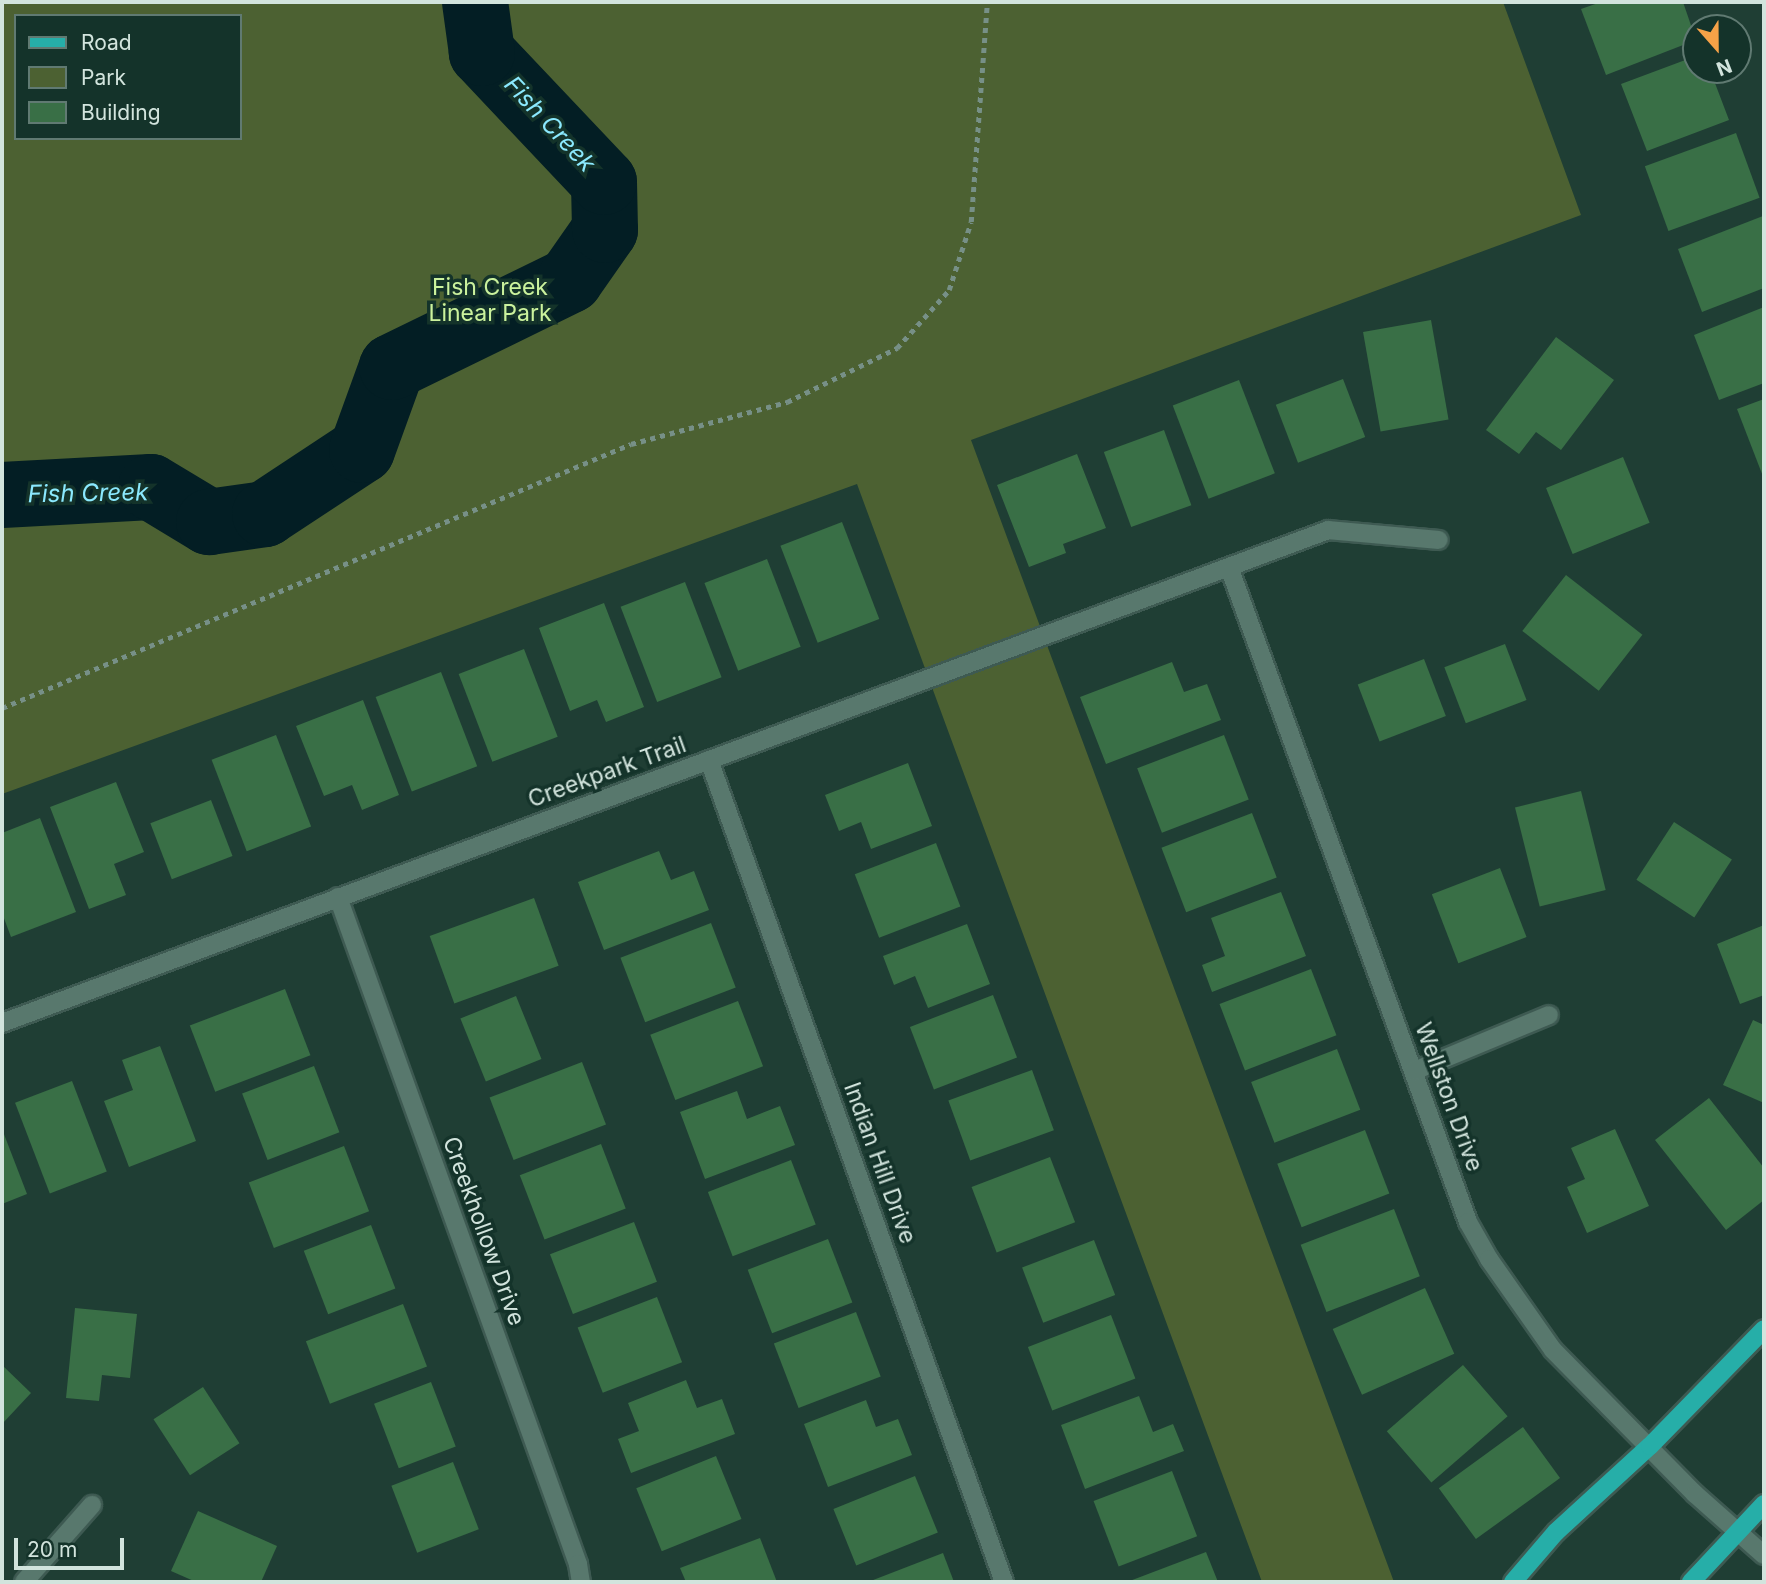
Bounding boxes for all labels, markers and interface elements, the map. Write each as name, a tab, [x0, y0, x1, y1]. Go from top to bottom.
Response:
legend	[14, 14, 242, 140]
north arrow	[1682, 14, 1752, 84]
text: Road	[81, 30, 132, 55]
text: N	[1713, 54, 1735, 81]
text: Park	[81, 65, 126, 90]
water label: Fish Creek	[498, 70, 602, 178]
text: Building	[81, 100, 161, 125]
park label: Fish Creek Linear Park	[428, 273, 552, 327]
water label: Fish Creek	[27, 478, 149, 508]
street label: Creekpark Trail	[524, 731, 690, 813]
street label: Wellston Drive	[1409, 1019, 1489, 1175]
street label: Indian Hill Drive	[838, 1079, 922, 1247]
street label: Creekhollow Drive	[437, 1133, 531, 1329]
scale bar	[18, 1524, 128, 1568]
text: 20 m	[27, 1537, 77, 1562]

